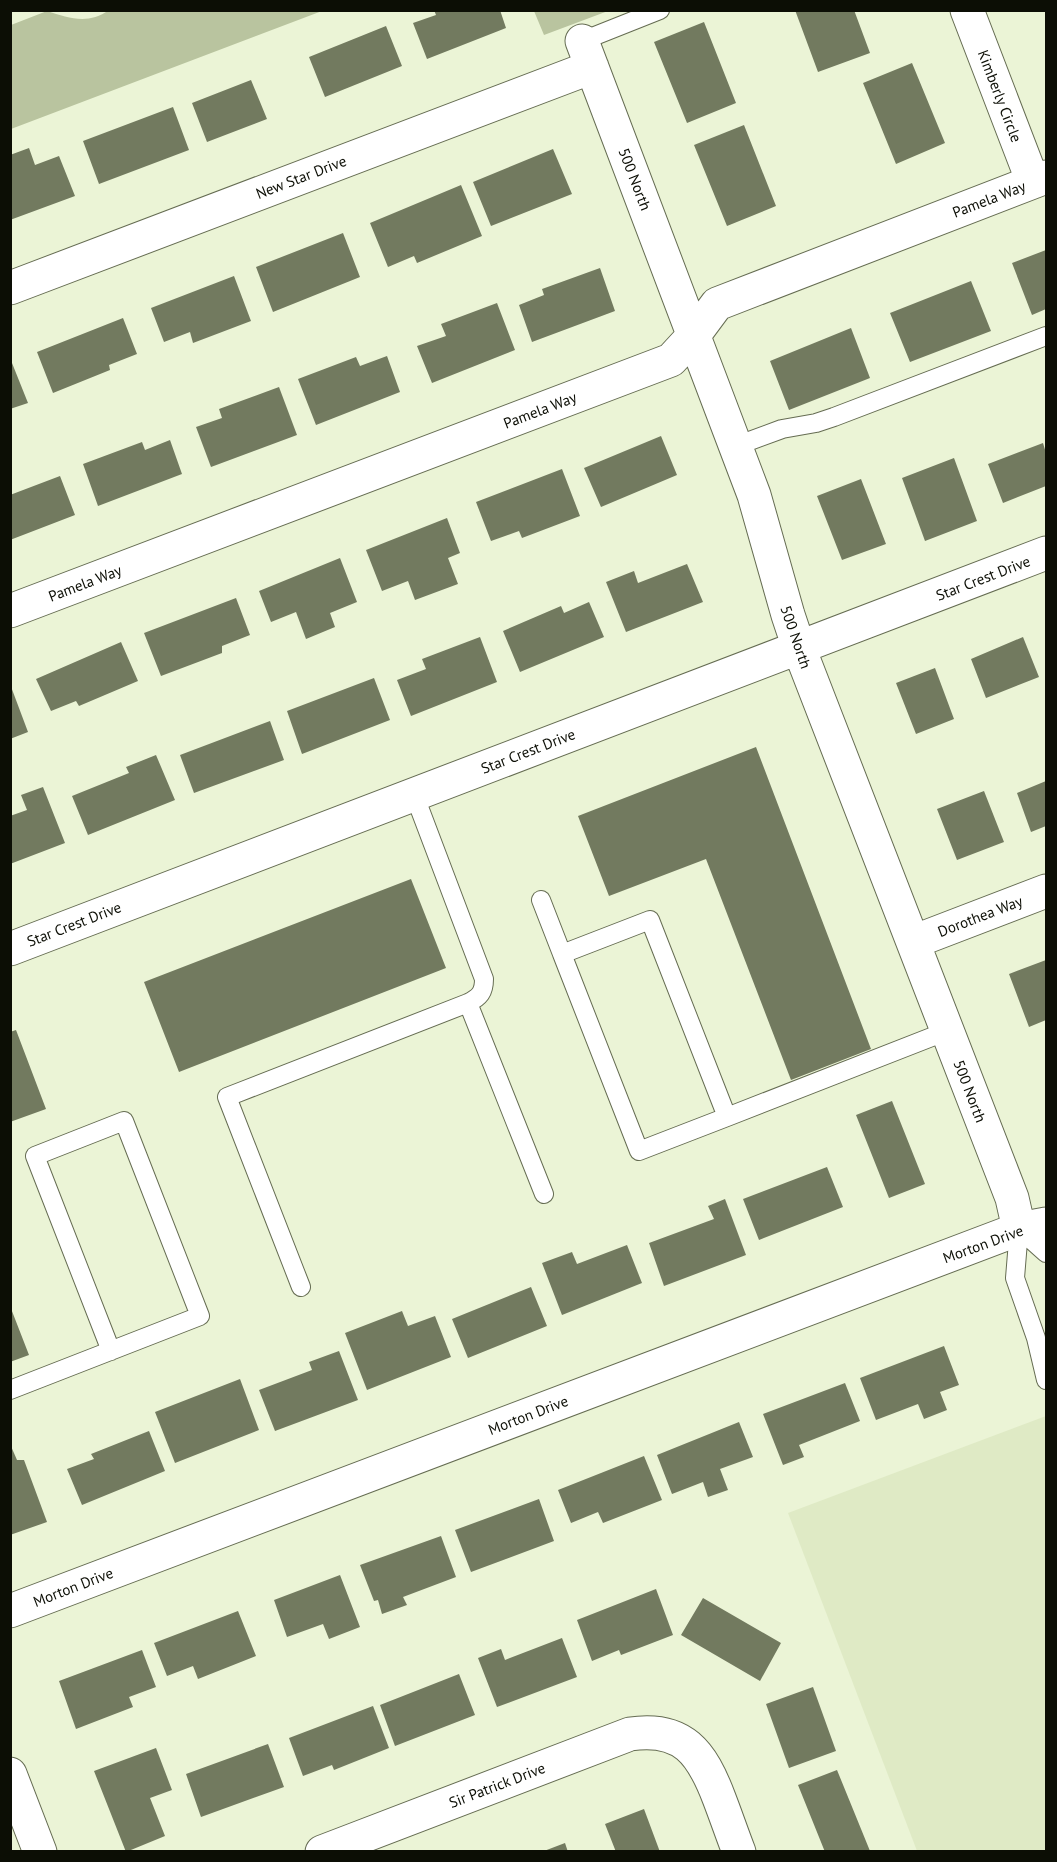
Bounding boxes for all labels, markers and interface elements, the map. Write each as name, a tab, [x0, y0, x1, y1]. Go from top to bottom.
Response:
street label: Kimberly Circle	[974, 47, 1026, 145]
street label: 500 North	[614, 145, 656, 213]
street label: New Star Drive	[253, 151, 349, 203]
street label: Pamela Way	[950, 176, 1028, 222]
street label: Pamela Way	[501, 387, 579, 433]
street label: Star Crest Drive	[933, 551, 1033, 605]
street label: Pamela Way	[46, 560, 124, 606]
street label: 500 North	[776, 603, 816, 671]
street label: Star Crest Drive	[478, 724, 578, 778]
street label: Dorothea Way	[935, 891, 1025, 941]
street label: Star Crest Drive	[24, 897, 124, 951]
street label: 500 North	[949, 1057, 991, 1125]
street label: Morton Drive	[940, 1221, 1026, 1267]
street label: Morton Drive	[485, 1391, 571, 1439]
street label: Morton Drive	[30, 1563, 116, 1611]
street label: Sir Patrick Drive	[446, 1758, 548, 1812]

